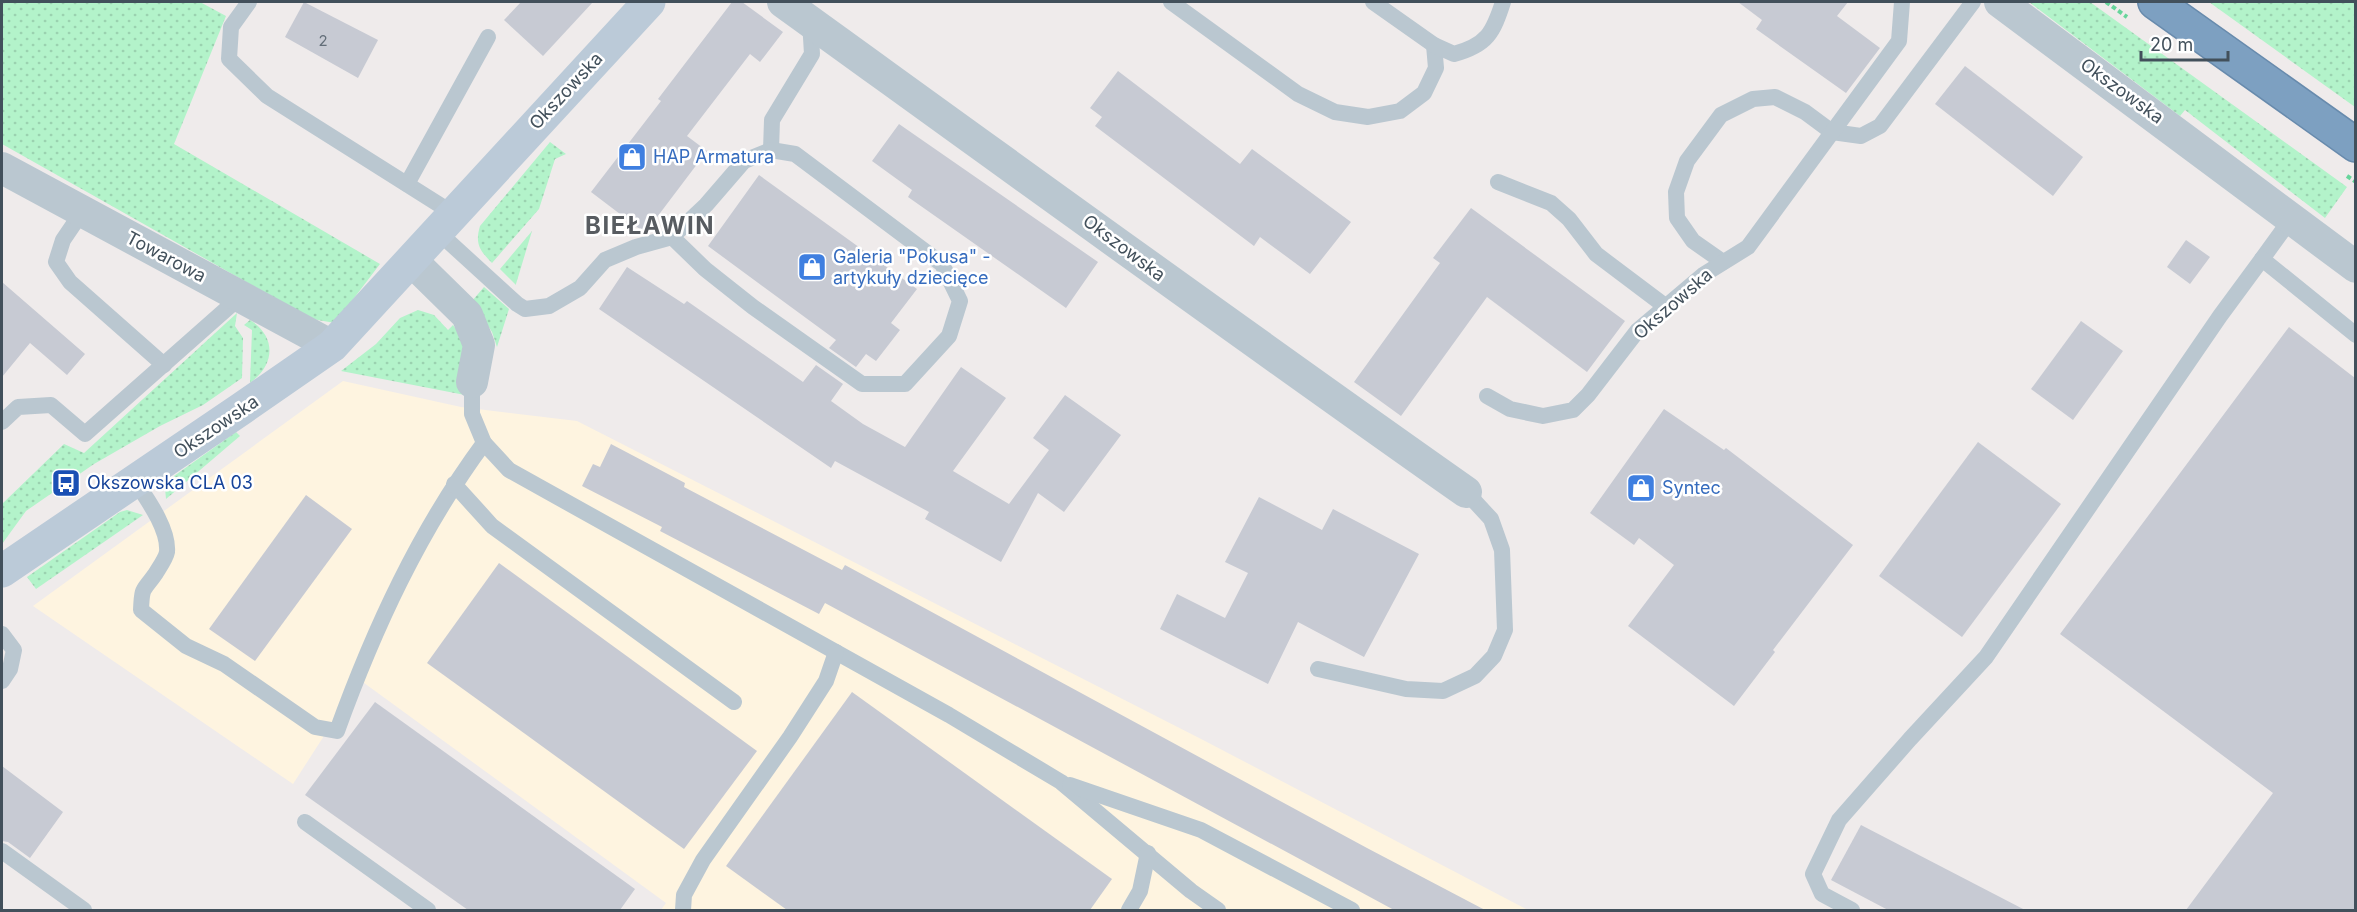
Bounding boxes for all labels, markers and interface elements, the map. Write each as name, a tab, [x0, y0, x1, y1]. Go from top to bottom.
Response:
scale bar	[2141, 24, 2228, 62]
house number: 2	[318, 31, 328, 50]
text: 20 m	[2150, 34, 2193, 55]
street label: Okszowska	[525, 48, 607, 133]
street label: Okszowska	[2077, 53, 2168, 128]
shop icon: HAP Armatura	[616, 141, 648, 173]
place label: HAP Armatura	[653, 146, 774, 167]
street label: Okszowska	[1079, 210, 1170, 285]
district label: BIEŁAWIN	[585, 211, 715, 240]
street label: Towarowa	[123, 227, 210, 286]
place label: Galeria "Pokusa" - artykuły dziecięce	[833, 246, 990, 288]
shop icon: Galeria "Pokusa" - artykuły dziecięce	[796, 251, 828, 283]
street label: Okszowska	[1629, 264, 1716, 344]
street label: Okszowska	[169, 391, 262, 463]
bus stop icon: Okszowska CLA 03	[50, 467, 82, 499]
place label: Okszowska CLA 03	[87, 472, 253, 493]
shop icon: Syntec	[1625, 472, 1657, 504]
place label: Syntec	[1662, 477, 1721, 498]

